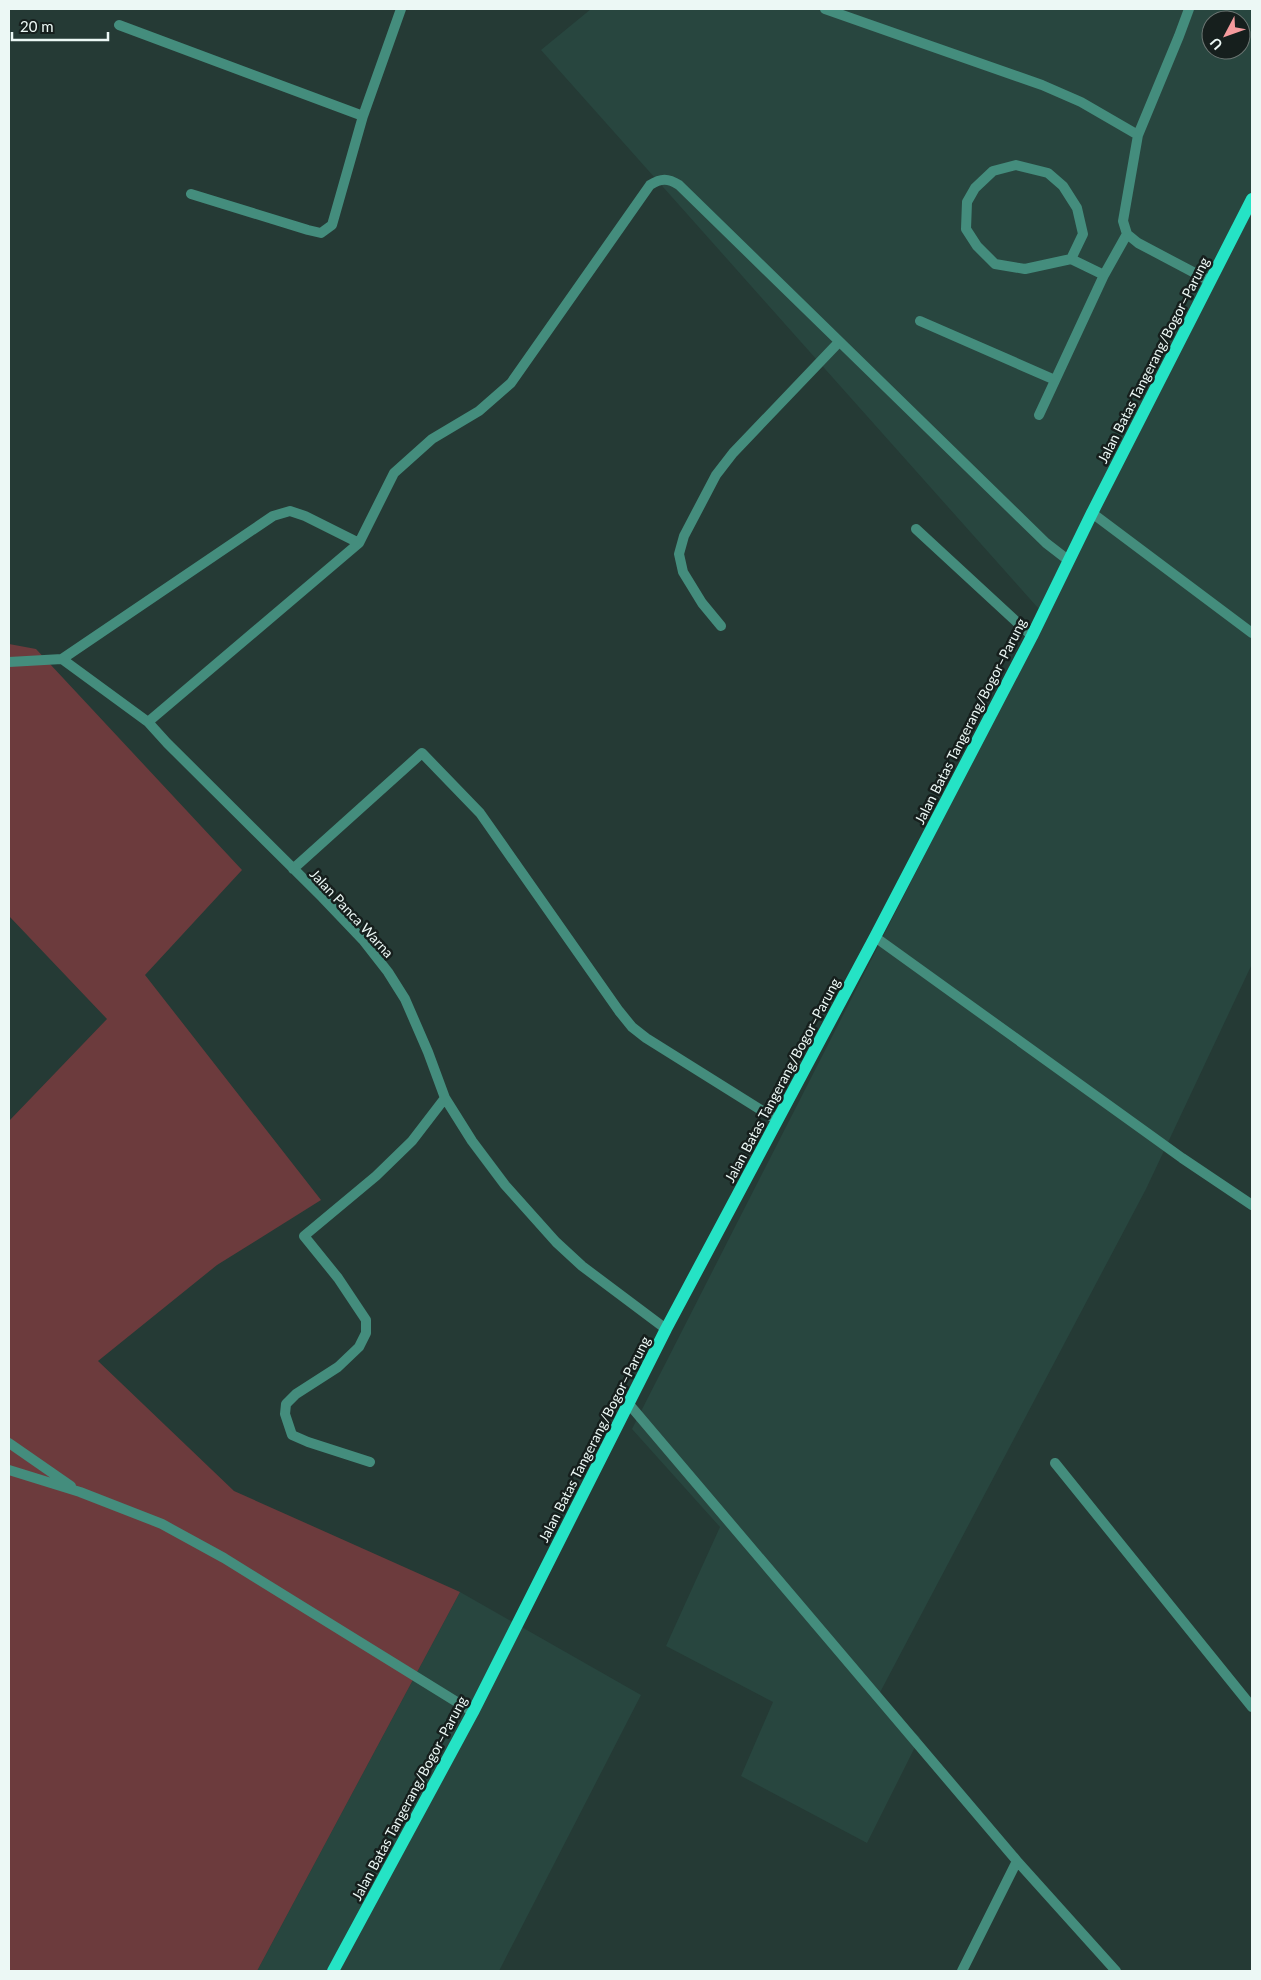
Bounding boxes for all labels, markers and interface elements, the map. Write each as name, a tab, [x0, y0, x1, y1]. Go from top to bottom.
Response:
scale bar	[12, 10, 109, 42]
north arrow	[1201, 10, 1251, 60]
text: 20 m	[20, 17, 54, 35]
text: U	[1206, 34, 1226, 53]
street label: Jalan Batas Tangerang/Bogor–Parung	[1093, 254, 1213, 466]
street label: Jalan Batas Tangerang/Bogor–Parung	[910, 615, 1030, 827]
street label: Jalan Panca Warna	[307, 865, 397, 961]
street label: Jalan Batas Tangerang/Bogor–Parung	[721, 975, 843, 1185]
street label: Jalan Batas Tangerang/Bogor–Parung	[534, 1333, 654, 1545]
street label: Jalan Batas Tangerang/Bogor–Parung	[348, 1693, 470, 1903]

